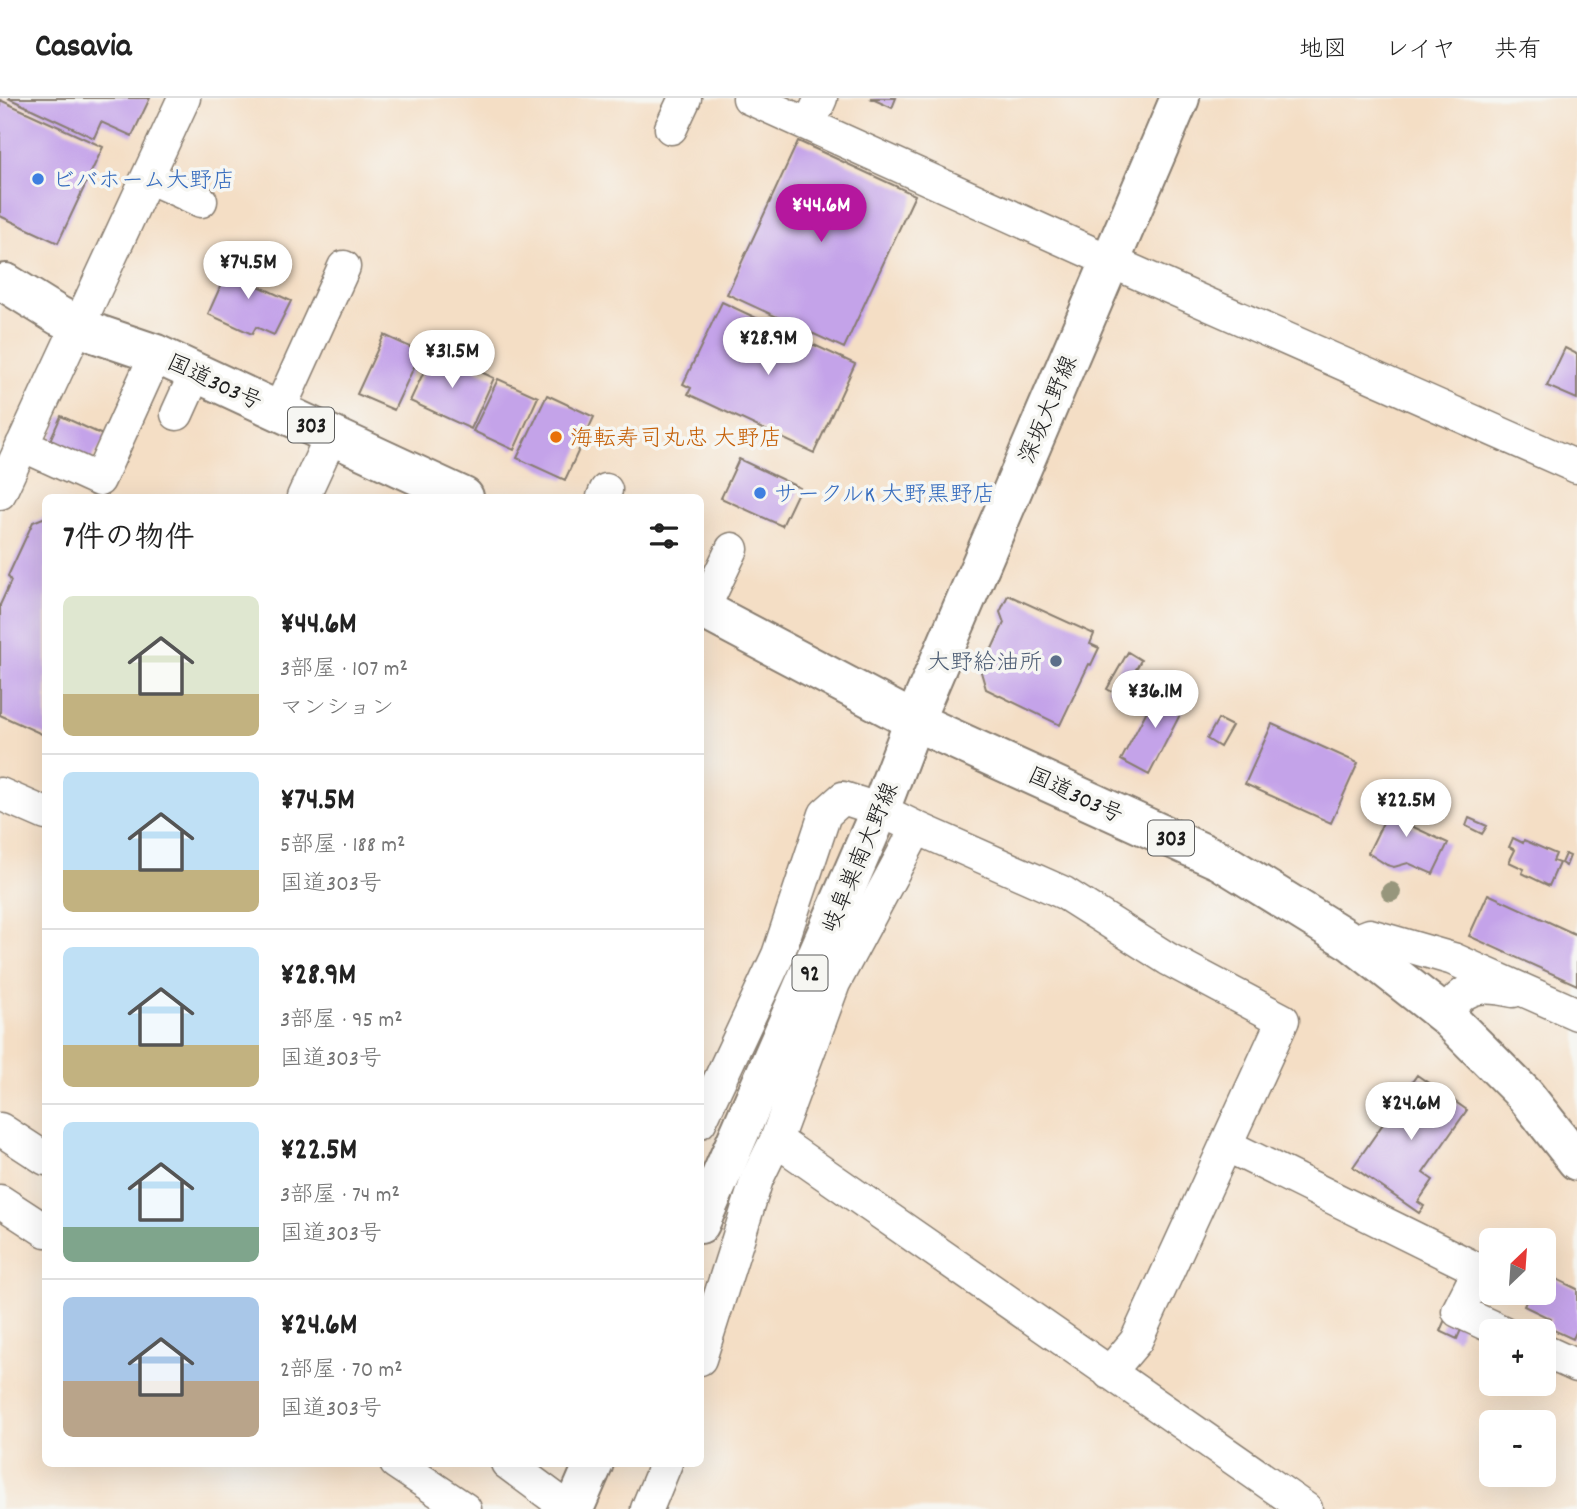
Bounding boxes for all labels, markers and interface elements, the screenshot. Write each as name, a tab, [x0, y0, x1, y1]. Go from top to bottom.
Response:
text: Casavia	[35, 25, 131, 72]
text: 地図	[1299, 34, 1347, 68]
text: レイヤ	[1385, 34, 1456, 68]
text: 共有	[1494, 34, 1542, 68]
place label: ビバホーム大野店	[52, 166, 235, 199]
marker: ビバホーム大野店	[30, 171, 46, 187]
pin: ¥44.6M	[764, 184, 878, 244]
text: ¥44.6M	[792, 190, 850, 223]
pin: ¥74.5M	[191, 242, 305, 301]
text: ¥74.5M	[219, 247, 277, 280]
pin: ¥28.9M	[711, 317, 825, 377]
text: ¥28.9M	[739, 323, 797, 356]
pin: ¥31.5M	[395, 330, 509, 390]
text: ¥31.5M	[425, 336, 479, 369]
street label: 国道303号	[160, 348, 267, 421]
street label: 深坂大野線	[1013, 351, 1088, 470]
road number: 303	[288, 408, 334, 442]
place label: 海転寿司丸忠 大野店	[570, 424, 782, 457]
marker: 海転寿司丸忠 大野店	[548, 429, 564, 445]
place label: サークルK 大野黒野店	[774, 480, 996, 513]
marker: サークルK 大野黒野店	[752, 485, 768, 501]
icon: filters	[645, 517, 683, 555]
text: 7件の物件	[63, 519, 195, 562]
text: ¥44.6M	[280, 605, 357, 648]
icon: home	[119, 624, 203, 708]
place label: 大野給油所	[927, 648, 1042, 681]
marker: 大野給油所	[1048, 653, 1064, 669]
text: 3部屋 · 107 m²	[280, 654, 408, 687]
pin: ¥36.1M	[1098, 670, 1212, 730]
text: ¥36.1M	[1128, 676, 1182, 709]
text: マンション	[280, 693, 394, 726]
street label: 国道303号	[1021, 761, 1128, 834]
street label: 岐阜巣南大野線	[816, 778, 909, 939]
pin: ¥22.5M	[1349, 780, 1463, 839]
text: ¥74.5M	[280, 781, 355, 824]
text: ¥22.5M	[1376, 785, 1436, 818]
icon: home	[119, 800, 203, 884]
road number: 303	[1148, 820, 1194, 856]
text: 5部屋 · 188 m²	[280, 830, 405, 863]
text: 国道303号	[280, 869, 382, 902]
text: ¥28.9M	[280, 956, 356, 999]
road number: 92	[792, 956, 828, 990]
icon: home	[119, 975, 203, 1059]
text: 3部屋 · 95 m²	[280, 1005, 403, 1038]
text: 国道303号	[280, 1044, 382, 1077]
pin: ¥24.6M	[1354, 1082, 1468, 1142]
text: ¥24.6M	[1381, 1088, 1441, 1121]
text: ¥22.5M	[280, 1131, 357, 1174]
icon: home	[119, 1150, 203, 1234]
text: 3部屋 · 74 m²	[280, 1180, 400, 1213]
text: 国道303号	[280, 1219, 382, 1252]
north arrow	[1479, 1228, 1556, 1306]
map controls	[1479, 1228, 1556, 1487]
text: ¥24.6M	[280, 1306, 357, 1349]
button: +	[1479, 1319, 1556, 1396]
icon: home	[119, 1325, 203, 1409]
text: 2部屋 · 70 m²	[280, 1355, 403, 1388]
text: 国道303号	[280, 1394, 382, 1427]
button: −	[1479, 1410, 1556, 1487]

